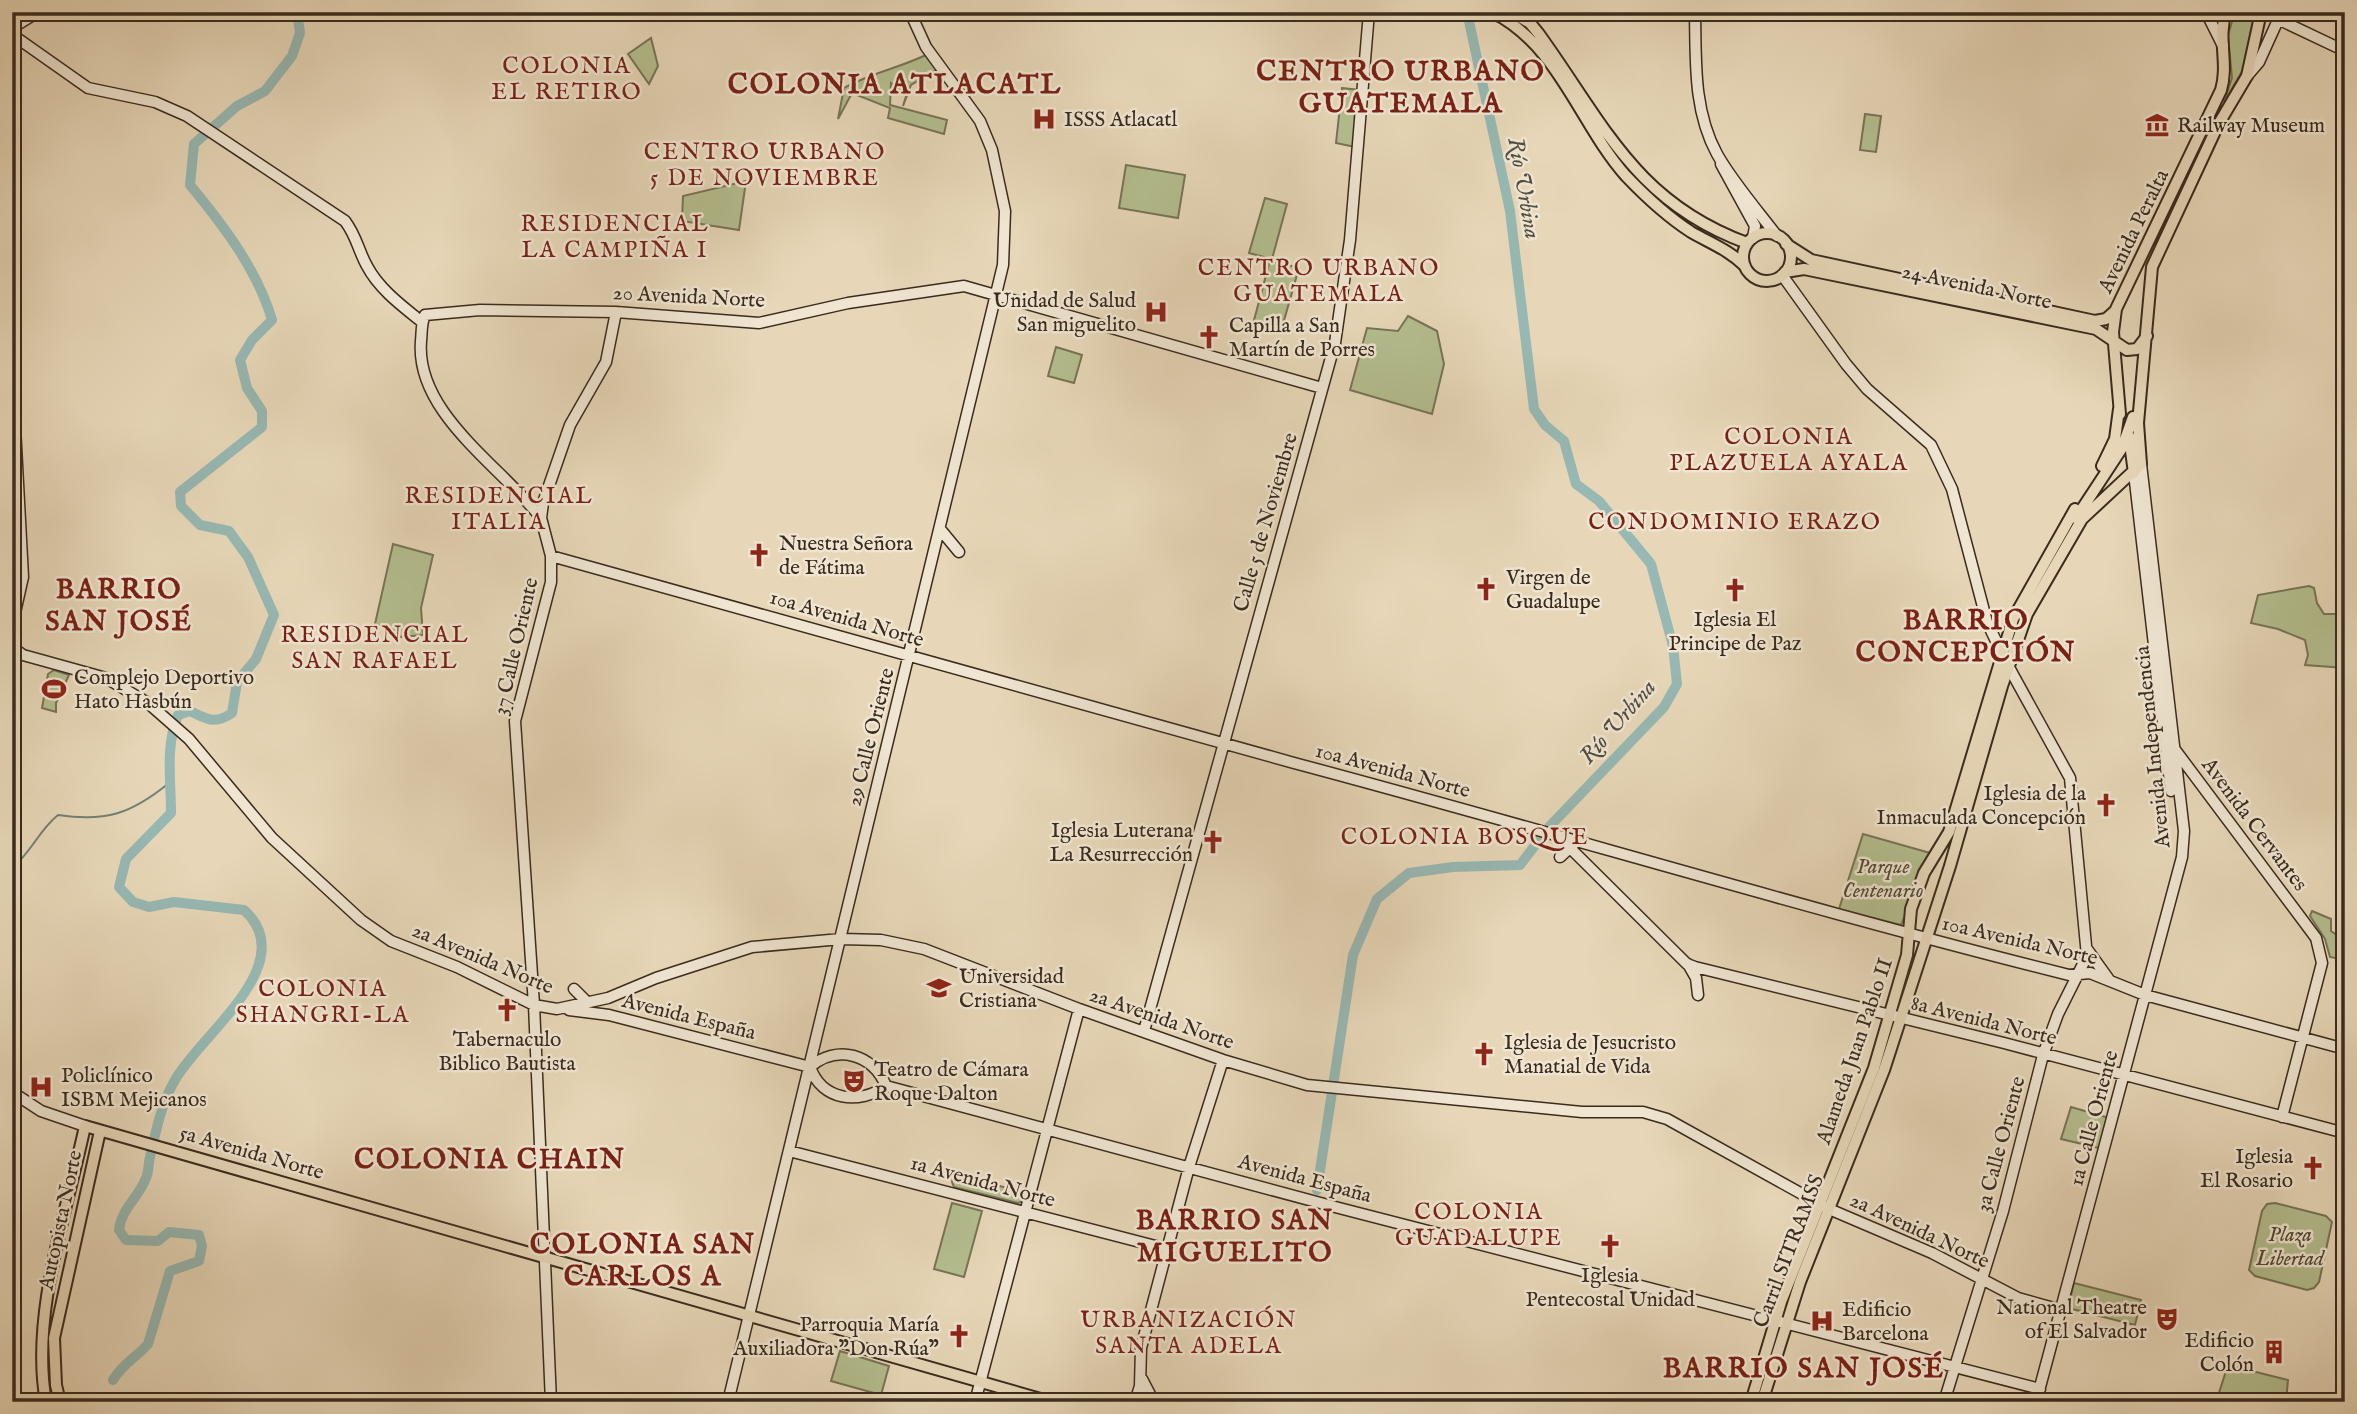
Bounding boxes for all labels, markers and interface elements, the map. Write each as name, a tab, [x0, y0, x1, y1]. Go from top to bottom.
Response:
district label: COLONIA EL RETIRO	[491, 52, 643, 107]
district label: CENTRO URBANO GUATEMALA	[1256, 55, 1546, 122]
district label: COLONIA ATLACATL	[728, 68, 1062, 103]
hospital icon: ISSS Atlacatl	[1030, 105, 1058, 133]
place label: ISSS Atlacatl	[1064, 107, 1177, 134]
museum icon: Railway Museum	[2143, 111, 2171, 139]
place label: Railway Museum	[2177, 113, 2325, 140]
water label: Río Urbina	[1500, 135, 1547, 241]
district label: CENTRO URBANO 5 DE NOVIEMBRE	[644, 138, 886, 193]
street label: Avenida Peralta	[2092, 164, 2176, 299]
district label: RESIDENCIAL LA CAMPIÑA I	[520, 210, 710, 265]
district label: CENTRO URBANO GUATEMALA	[1198, 254, 1440, 309]
street label: 24 Avenida Norte	[1899, 258, 2054, 317]
street label: 20 Avenida Norte	[612, 280, 766, 315]
place label: Unidad de Salud San miguelito	[993, 288, 1137, 339]
hospital icon: Unidad de Salud San miguelito	[1142, 298, 1170, 326]
place label: Capilla a San Martín de Porres	[1229, 313, 1375, 364]
church icon: Capilla a San Martín de Porres	[1195, 323, 1223, 351]
district label: COLONIA PLAZUELA AYALA	[1669, 423, 1909, 478]
street label: Calle 5 de Noviembre	[1228, 429, 1305, 615]
district label: RESIDENCIAL ITALIA	[404, 482, 594, 537]
district label: CONDOMINIO ERAZO	[1588, 508, 1882, 537]
place label: Nuestra Señora de Fátima	[779, 531, 914, 582]
church icon: Nuestra Señora de Fátima	[745, 541, 773, 569]
place label: Virgen de Guadalupe	[1505, 565, 1601, 616]
district label: BARRIO SAN JOSÉ	[45, 573, 193, 640]
street label: 37 Calle Oriente	[488, 575, 545, 718]
church icon: Virgen de Guadalupe	[1472, 575, 1500, 603]
church icon: Iglesia El Principe de Paz	[1721, 576, 1749, 604]
street label: 10a Avenida Norte	[766, 585, 927, 654]
district label: BARRIO CONCEPCIÓN	[1855, 604, 2077, 671]
place label: Iglesia El Principe de Paz	[1668, 607, 1802, 658]
district label: RESIDENCIAL SAN RAFAEL	[280, 621, 470, 676]
street label: Avenida Independencia	[2129, 643, 2178, 850]
place label: Complejo Deportivo Hato Hasbún	[74, 665, 254, 716]
street label: 29 Calle Oriente	[841, 665, 902, 809]
water label: Río Urbina	[1574, 674, 1663, 770]
sports icon: Complejo Deportivo Hato Hasbún	[40, 675, 68, 703]
street label: 10a Avenida Norte	[1312, 738, 1473, 805]
street label: Avenida Cervantes	[2194, 752, 2313, 897]
place label: Iglesia de la Inmaculada Concepción	[1876, 781, 2087, 832]
church icon: Iglesia de la Inmaculada Concepción	[2092, 791, 2120, 819]
place label: Iglesia Luterana La Resurrección	[1050, 818, 1194, 869]
district label: COLONIA BOSQUE	[1341, 823, 1589, 852]
church icon: Iglesia Luterana La Resurrección	[1199, 828, 1227, 856]
park label: Parque Centenario	[1842, 854, 1924, 905]
street label: 10a Avenida Norte	[1939, 910, 2101, 973]
street label: 2a Avenida Norte	[408, 917, 558, 1001]
street label: Alameda Juan Pablo II	[1811, 955, 1900, 1149]
place label: Universidad Cristiana	[959, 964, 1065, 1015]
school or university icon: Universidad Cristiana	[925, 974, 953, 1002]
district label: COLONIA SHANGRI-LA	[236, 975, 410, 1030]
street label: 2a Avenida Norte	[1086, 982, 1238, 1057]
street label: Avenida España	[618, 988, 759, 1047]
street label: 8a Avenida Norte	[1908, 990, 2060, 1053]
church icon: Tabernaculo Biblico Bautista	[493, 996, 521, 1024]
place label: Tabernaculo Biblico Bautista	[438, 1027, 576, 1078]
place label: Iglesia de Jesucristo Manatial de Vida	[1504, 1030, 1676, 1081]
church icon: Iglesia de Jesucristo Manatial de Vida	[1470, 1040, 1498, 1068]
street label: 1a Calle Oriente	[2063, 1047, 2126, 1189]
place label: Teatro de Cámara Roque Dalton	[874, 1057, 1030, 1108]
place label: Policlínico ISBM Mejicanos	[61, 1063, 207, 1114]
theatre icon: Teatro de Cámara Roque Dalton	[840, 1067, 868, 1095]
hospital icon: Policlínico ISBM Mejicanos	[27, 1073, 55, 1101]
street label: 3a Calle Oriente	[1970, 1073, 2033, 1215]
street label: 5a Avenida Norte	[176, 1120, 327, 1187]
district label: COLONIA CHAIN	[354, 1143, 626, 1178]
place label: Iglesia El Rosario	[2200, 1144, 2294, 1195]
street label: Autopista Norte	[33, 1148, 90, 1294]
street label: Avenida España	[1234, 1148, 1375, 1210]
street label: 1a Avenida Norte	[907, 1150, 1058, 1215]
church icon: Iglesia El Rosario	[2299, 1154, 2327, 1182]
street label: Carril SITRAMSS	[1748, 1171, 1831, 1332]
street label: 2a Avenida Norte	[1845, 1187, 1994, 1276]
district label: COLONIA GUADALUPE	[1395, 1198, 1563, 1253]
district label: BARRIO SAN MIGUELITO	[1136, 1204, 1334, 1271]
park label: Plaza Libertad	[2255, 1222, 2326, 1273]
district label: COLONIA SAN CARLOS A	[530, 1228, 756, 1295]
church icon: Iglesia Pentecostal Unidad	[1596, 1232, 1624, 1260]
place label: Iglesia Pentecostal Unidad	[1525, 1263, 1695, 1314]
place label: National Theatre of El Salvador	[1996, 1295, 2147, 1346]
place label: Edificio Barcelona	[1842, 1297, 1929, 1348]
district label: URBANIZACIÓN SANTA ADELA	[1080, 1305, 1298, 1361]
theatre icon: National Theatre of El Salvador	[2153, 1305, 2181, 1333]
hospital icon: Edificio Barcelona	[1808, 1307, 1836, 1335]
place label: Parroquia María Auxiliadora "Don Rúa"	[732, 1312, 940, 1363]
church icon: Parroquia María Auxiliadora "Don Rúa"	[945, 1322, 973, 1350]
place label: Edificio Colón	[2185, 1328, 2254, 1379]
building icon: Edificio Colón	[2260, 1338, 2288, 1366]
district label: BARRIO SAN JOSÉ	[1663, 1351, 1945, 1387]

